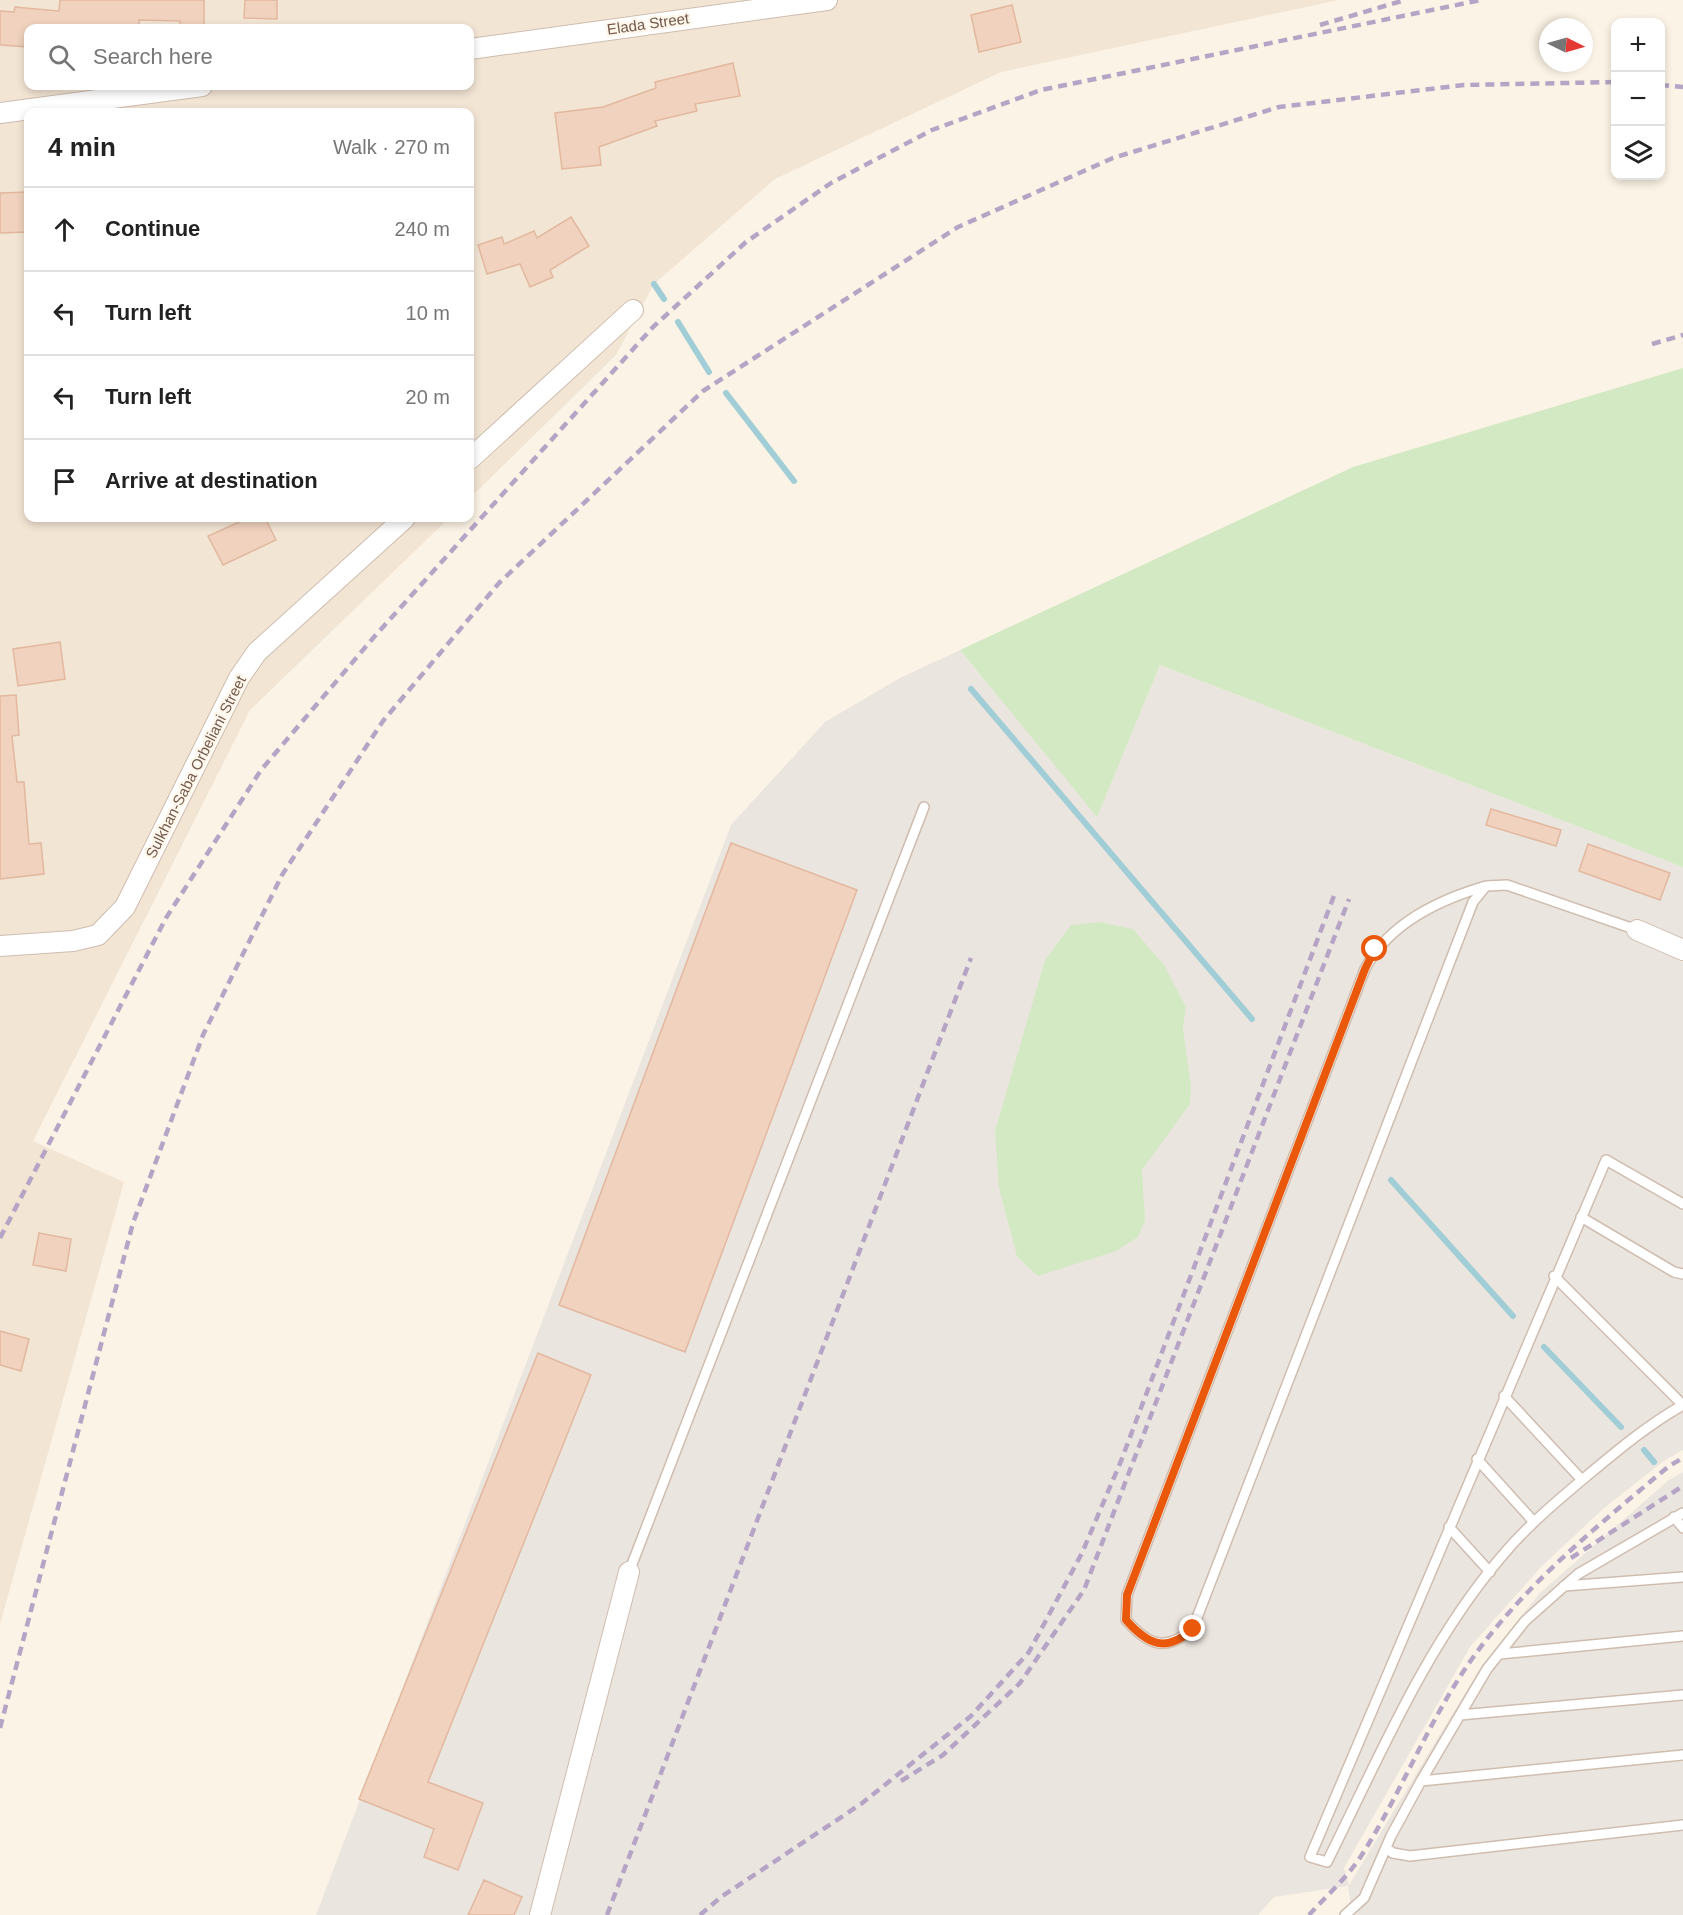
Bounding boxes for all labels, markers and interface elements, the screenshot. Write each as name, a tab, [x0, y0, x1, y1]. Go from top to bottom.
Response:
street label: Elada Street	[606, 9, 691, 38]
north arrow	[1539, 18, 1593, 72]
map controls	[1611, 18, 1665, 180]
button: +	[1611, 18, 1665, 72]
search box	[24, 24, 474, 90]
icon: search	[45, 41, 78, 74]
text: Search here	[93, 44, 213, 69]
button: −	[1611, 72, 1665, 126]
button: layers	[1611, 126, 1665, 180]
text: 4 min	[48, 132, 116, 162]
text: Walk · 270 m	[333, 136, 450, 158]
icon: ahead	[48, 213, 81, 246]
text: Continue	[105, 216, 200, 241]
text: 240 m	[394, 218, 450, 240]
icon: left	[48, 297, 81, 330]
text: Turn left	[105, 300, 191, 325]
text: 10 m	[406, 302, 450, 324]
icon: left	[48, 381, 81, 414]
text: Turn left	[105, 384, 191, 409]
text: 20 m	[406, 386, 450, 408]
icon: arrive	[48, 465, 81, 498]
text: Arrive at destination	[105, 468, 318, 493]
street label: Sulkhan-Saba Orbeliani Street	[142, 672, 249, 861]
route start	[1361, 935, 1387, 961]
route end	[1179, 1615, 1205, 1641]

